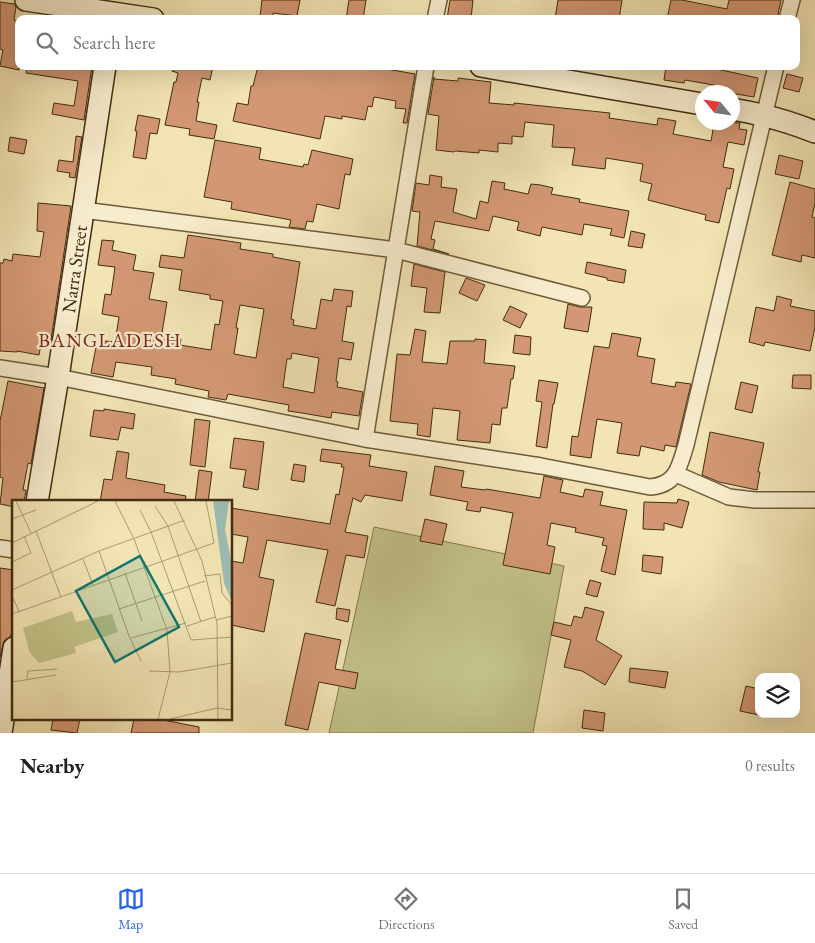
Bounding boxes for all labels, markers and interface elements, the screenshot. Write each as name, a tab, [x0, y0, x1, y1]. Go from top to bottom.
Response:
search box	[15, 15, 800, 70]
icon: search	[33, 29, 61, 57]
text: Search here	[73, 30, 155, 55]
north arrow	[695, 85, 740, 130]
street label: Narra Street	[56, 224, 93, 315]
district label: BANGLADESH	[38, 327, 182, 353]
inset map	[12, 500, 232, 720]
map controls	[755, 673, 800, 718]
button: layers	[755, 673, 800, 718]
text: Nearby	[20, 752, 84, 779]
text: 0 results	[745, 755, 795, 776]
tab: Map	[117, 885, 145, 933]
tab: Directions	[378, 885, 435, 933]
tab: Saved	[668, 885, 698, 933]

